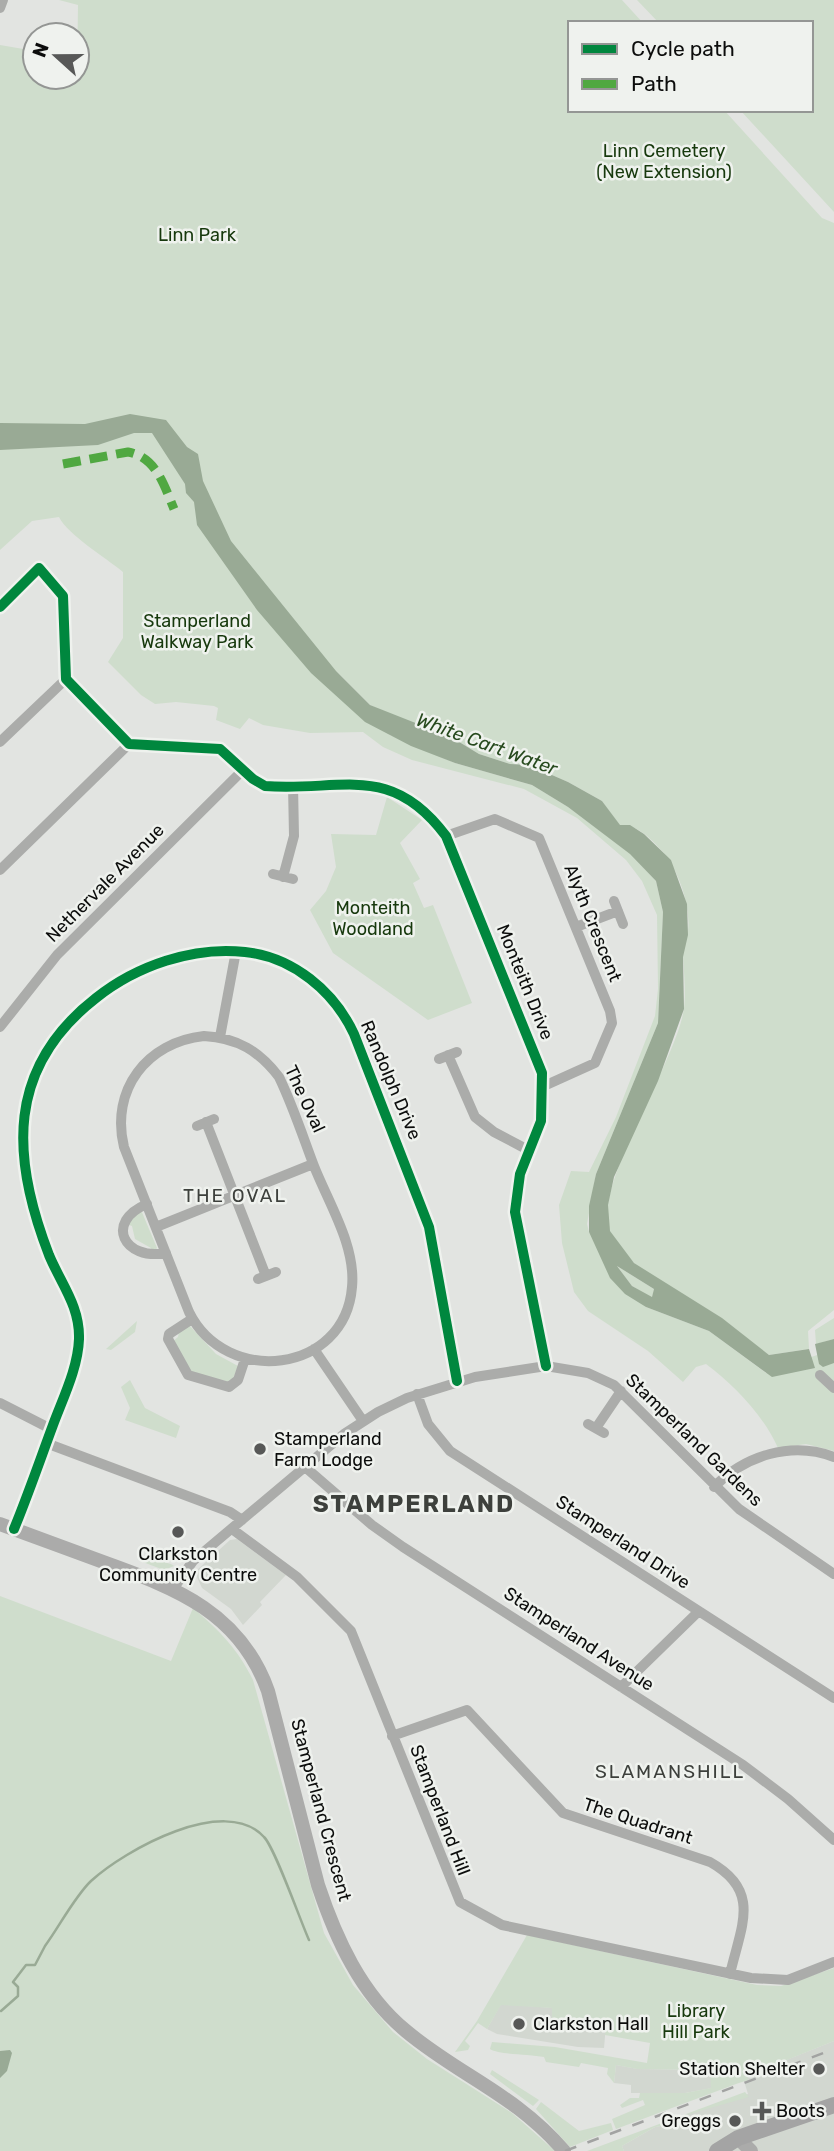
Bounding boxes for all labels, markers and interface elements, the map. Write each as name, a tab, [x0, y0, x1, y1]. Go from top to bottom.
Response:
north arrow	[21, 21, 91, 91]
legend	[568, 21, 813, 112]
text: Cycle path	[631, 36, 735, 61]
text: N	[27, 40, 54, 61]
text: Path	[631, 71, 677, 96]
park label: Linn Cemetery (New Extension)	[596, 140, 732, 183]
park label: Linn Park	[158, 224, 237, 246]
park label: Stamperland Walkway Park	[141, 610, 254, 653]
water label: White Cart Water	[413, 708, 561, 780]
street label: Nethervale Avenue	[41, 819, 169, 947]
street label: Alyth Crescent	[559, 861, 627, 985]
park label: Monteith Woodland	[332, 897, 414, 940]
street label: Monteith Drive	[492, 921, 558, 1043]
street label: Randolph Drive	[356, 1017, 426, 1143]
street label: The Oval	[280, 1062, 330, 1136]
district label: THE OVAL	[183, 1184, 287, 1207]
street label: Stamperland Gardens	[621, 1369, 767, 1511]
place label: Stamperland Farm Lodge	[274, 1428, 382, 1471]
marker: Stamperland Farm Lodge	[252, 1441, 268, 1457]
district label: STAMPERLAND	[313, 1490, 515, 1518]
street label: Stamperland Drive	[552, 1490, 694, 1594]
marker: Clarkston Community Centre	[170, 1524, 186, 1540]
place label: Clarkston Community Centre	[99, 1543, 257, 1586]
street label: Stamperland Avenue	[500, 1582, 658, 1696]
street label: Stamperland Crescent	[286, 1716, 356, 1904]
street label: Stamperland Hill	[405, 1742, 475, 1878]
district label: SLAMANSHILL	[595, 1760, 745, 1783]
street label: The Quadrant	[581, 1793, 695, 1849]
park label: Library Hill Park	[662, 2000, 731, 2043]
place label: Clarkston Hall	[533, 2013, 649, 2035]
marker: Clarkston Hall	[511, 2016, 527, 2032]
place label: Station Shelter	[679, 2058, 805, 2080]
marker: Station Shelter	[811, 2061, 827, 2077]
place label: Boots	[776, 2100, 825, 2122]
marker: Boots	[754, 2103, 770, 2119]
place label: Greggs	[661, 2110, 721, 2132]
marker: Greggs	[727, 2113, 743, 2129]

